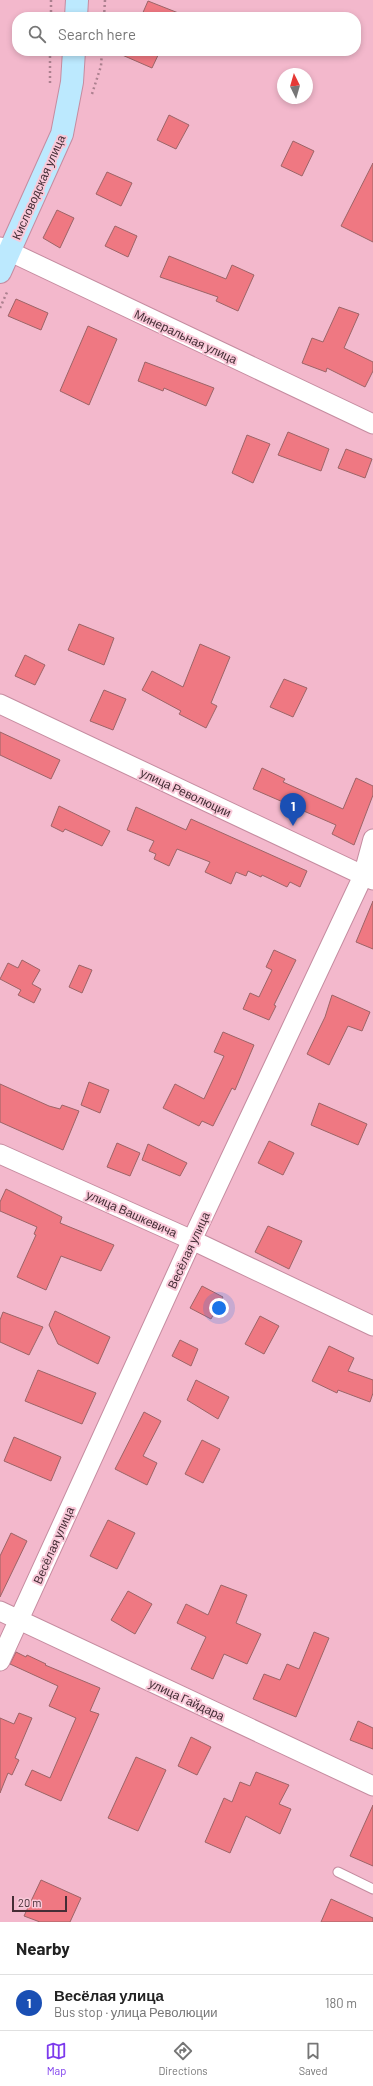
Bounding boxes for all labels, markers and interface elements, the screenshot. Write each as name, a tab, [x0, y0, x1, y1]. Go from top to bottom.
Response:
search box	[12, 12, 361, 56]
icon: search	[26, 23, 48, 45]
text: Search here	[58, 25, 136, 43]
north arrow	[277, 68, 313, 104]
street label: Кисловодская улица	[9, 132, 68, 242]
street label: Минеральная улица	[132, 306, 240, 367]
street label: улица Революции	[138, 765, 234, 820]
pin: 1	[280, 793, 306, 826]
street label: улица Вашкевича	[84, 1187, 180, 1240]
street label: Весёлая улица	[164, 1209, 213, 1291]
your location	[209, 1298, 229, 1318]
street label: Весёлая улица	[30, 1504, 77, 1586]
street label: улица Гайдара	[147, 1675, 227, 1724]
scale bar	[12, 1894, 67, 1913]
text: 20 m	[18, 1896, 41, 1909]
text: Nearby	[16, 1938, 70, 1958]
text: Весёлая улица	[54, 1986, 164, 2004]
text: 1	[27, 1995, 31, 2011]
text: 180 m	[325, 1995, 357, 2011]
text: Bus stop · улица Революции	[54, 2004, 217, 2020]
tab: Map	[45, 2040, 67, 2077]
tab: Directions	[158, 2040, 208, 2077]
tab: Saved	[299, 2040, 328, 2077]

